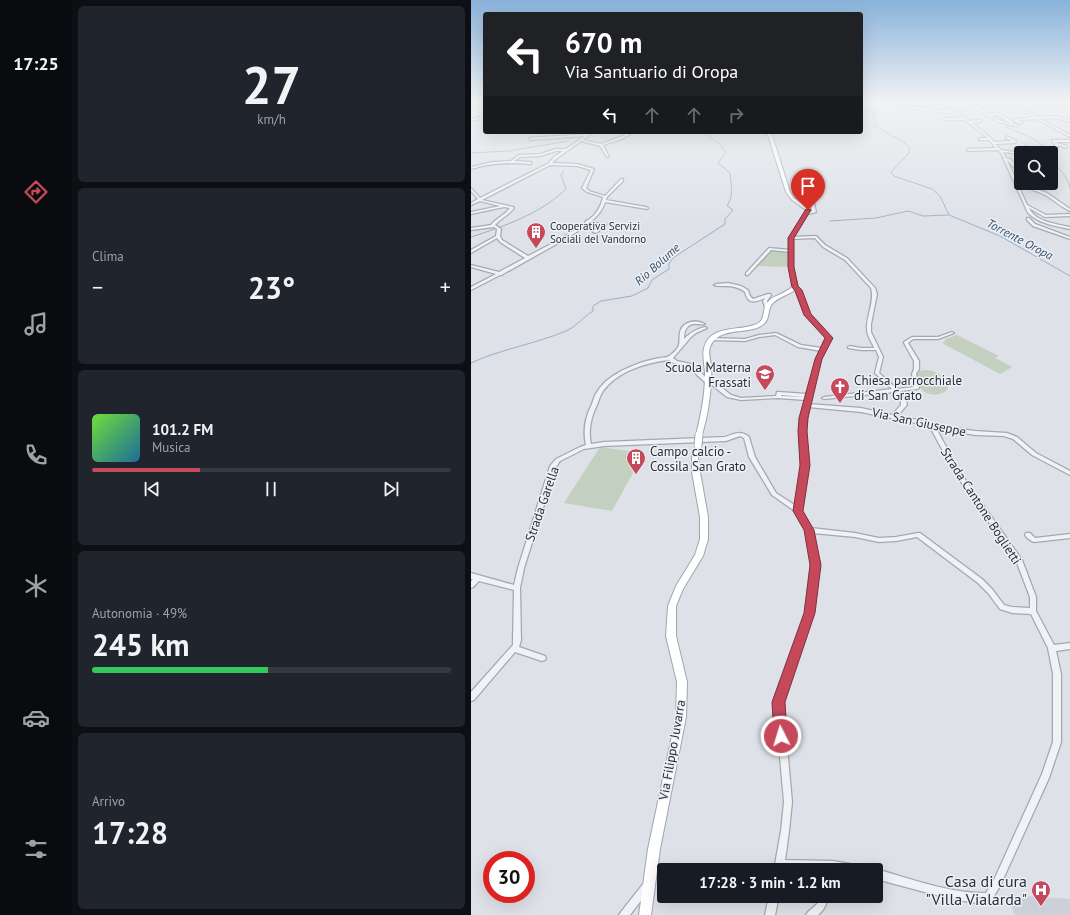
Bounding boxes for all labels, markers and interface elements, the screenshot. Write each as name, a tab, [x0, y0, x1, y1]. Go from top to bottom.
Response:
text: 670 m	[565, 24, 642, 61]
icon: left	[499, 28, 551, 80]
text: 27	[242, 51, 301, 118]
text: 17:25	[13, 52, 59, 75]
text: Via Santuario di Oropa	[565, 60, 738, 83]
icon: left	[599, 104, 621, 126]
icon: ahead	[641, 104, 663, 126]
icon: ahead	[683, 104, 705, 126]
icon: right	[725, 104, 747, 126]
text: km/h	[257, 111, 286, 128]
map controls	[1014, 146, 1058, 190]
button: search	[1014, 146, 1058, 190]
pin	[791, 169, 825, 210]
icon: arrive	[797, 175, 819, 197]
icon: directions	[22, 178, 50, 206]
water label: Torrente Oropa	[984, 215, 1056, 263]
place label: Cooperativa Servizi Sociali del Vandorno	[550, 219, 646, 246]
building icon: Cooperativa Servizi Sociali del Vandorno	[525, 221, 547, 249]
water label: Rio Bolume	[631, 240, 683, 288]
text: Clima	[92, 248, 124, 265]
text: 23°	[248, 268, 295, 307]
text: −	[92, 273, 103, 301]
text: +	[440, 273, 451, 301]
icon: music	[22, 310, 50, 338]
place label: Scuola Materna Frassati	[665, 359, 751, 391]
school or university icon: Scuola Materna Frassati	[754, 363, 776, 391]
place label: Chiesa parrocchiale di San Grato	[854, 372, 962, 404]
church icon: Chiesa parrocchiale di San Grato	[829, 376, 851, 404]
street label: Via San Giuseppe	[869, 404, 968, 440]
text: 101.2 FM	[152, 420, 213, 439]
text: Musica	[152, 439, 191, 456]
icon: phone	[22, 441, 50, 469]
place label: Campo calcio - Cossila San Grato	[650, 443, 746, 475]
street label: Strada Cantone Boglietti	[937, 444, 1025, 568]
building icon: Campo calcio - Cossila San Grato	[625, 447, 647, 475]
street label: Strada Garella	[521, 464, 563, 544]
icon: previous	[141, 478, 163, 500]
icon: pause	[260, 478, 282, 500]
icon: next	[380, 478, 402, 500]
icon: climate	[22, 572, 50, 600]
text: Autonomia · 49%	[92, 605, 187, 622]
text: 245 km	[92, 625, 190, 664]
street label: Via Filippo Juvarra	[655, 699, 689, 802]
icon: car	[22, 704, 50, 732]
position arrow	[760, 715, 802, 757]
text: Arrivo	[92, 793, 125, 810]
text: 17:28	[92, 813, 168, 852]
icon: filters	[22, 835, 50, 863]
speed limit sign: 30	[483, 851, 535, 903]
place label: Casa di cura "Villa Vialarda"	[925, 871, 1027, 909]
text: 17:28 · 3 min · 1.2 km	[699, 873, 841, 892]
hospital icon: Casa di cura "Villa Vialarda"	[1030, 879, 1052, 907]

